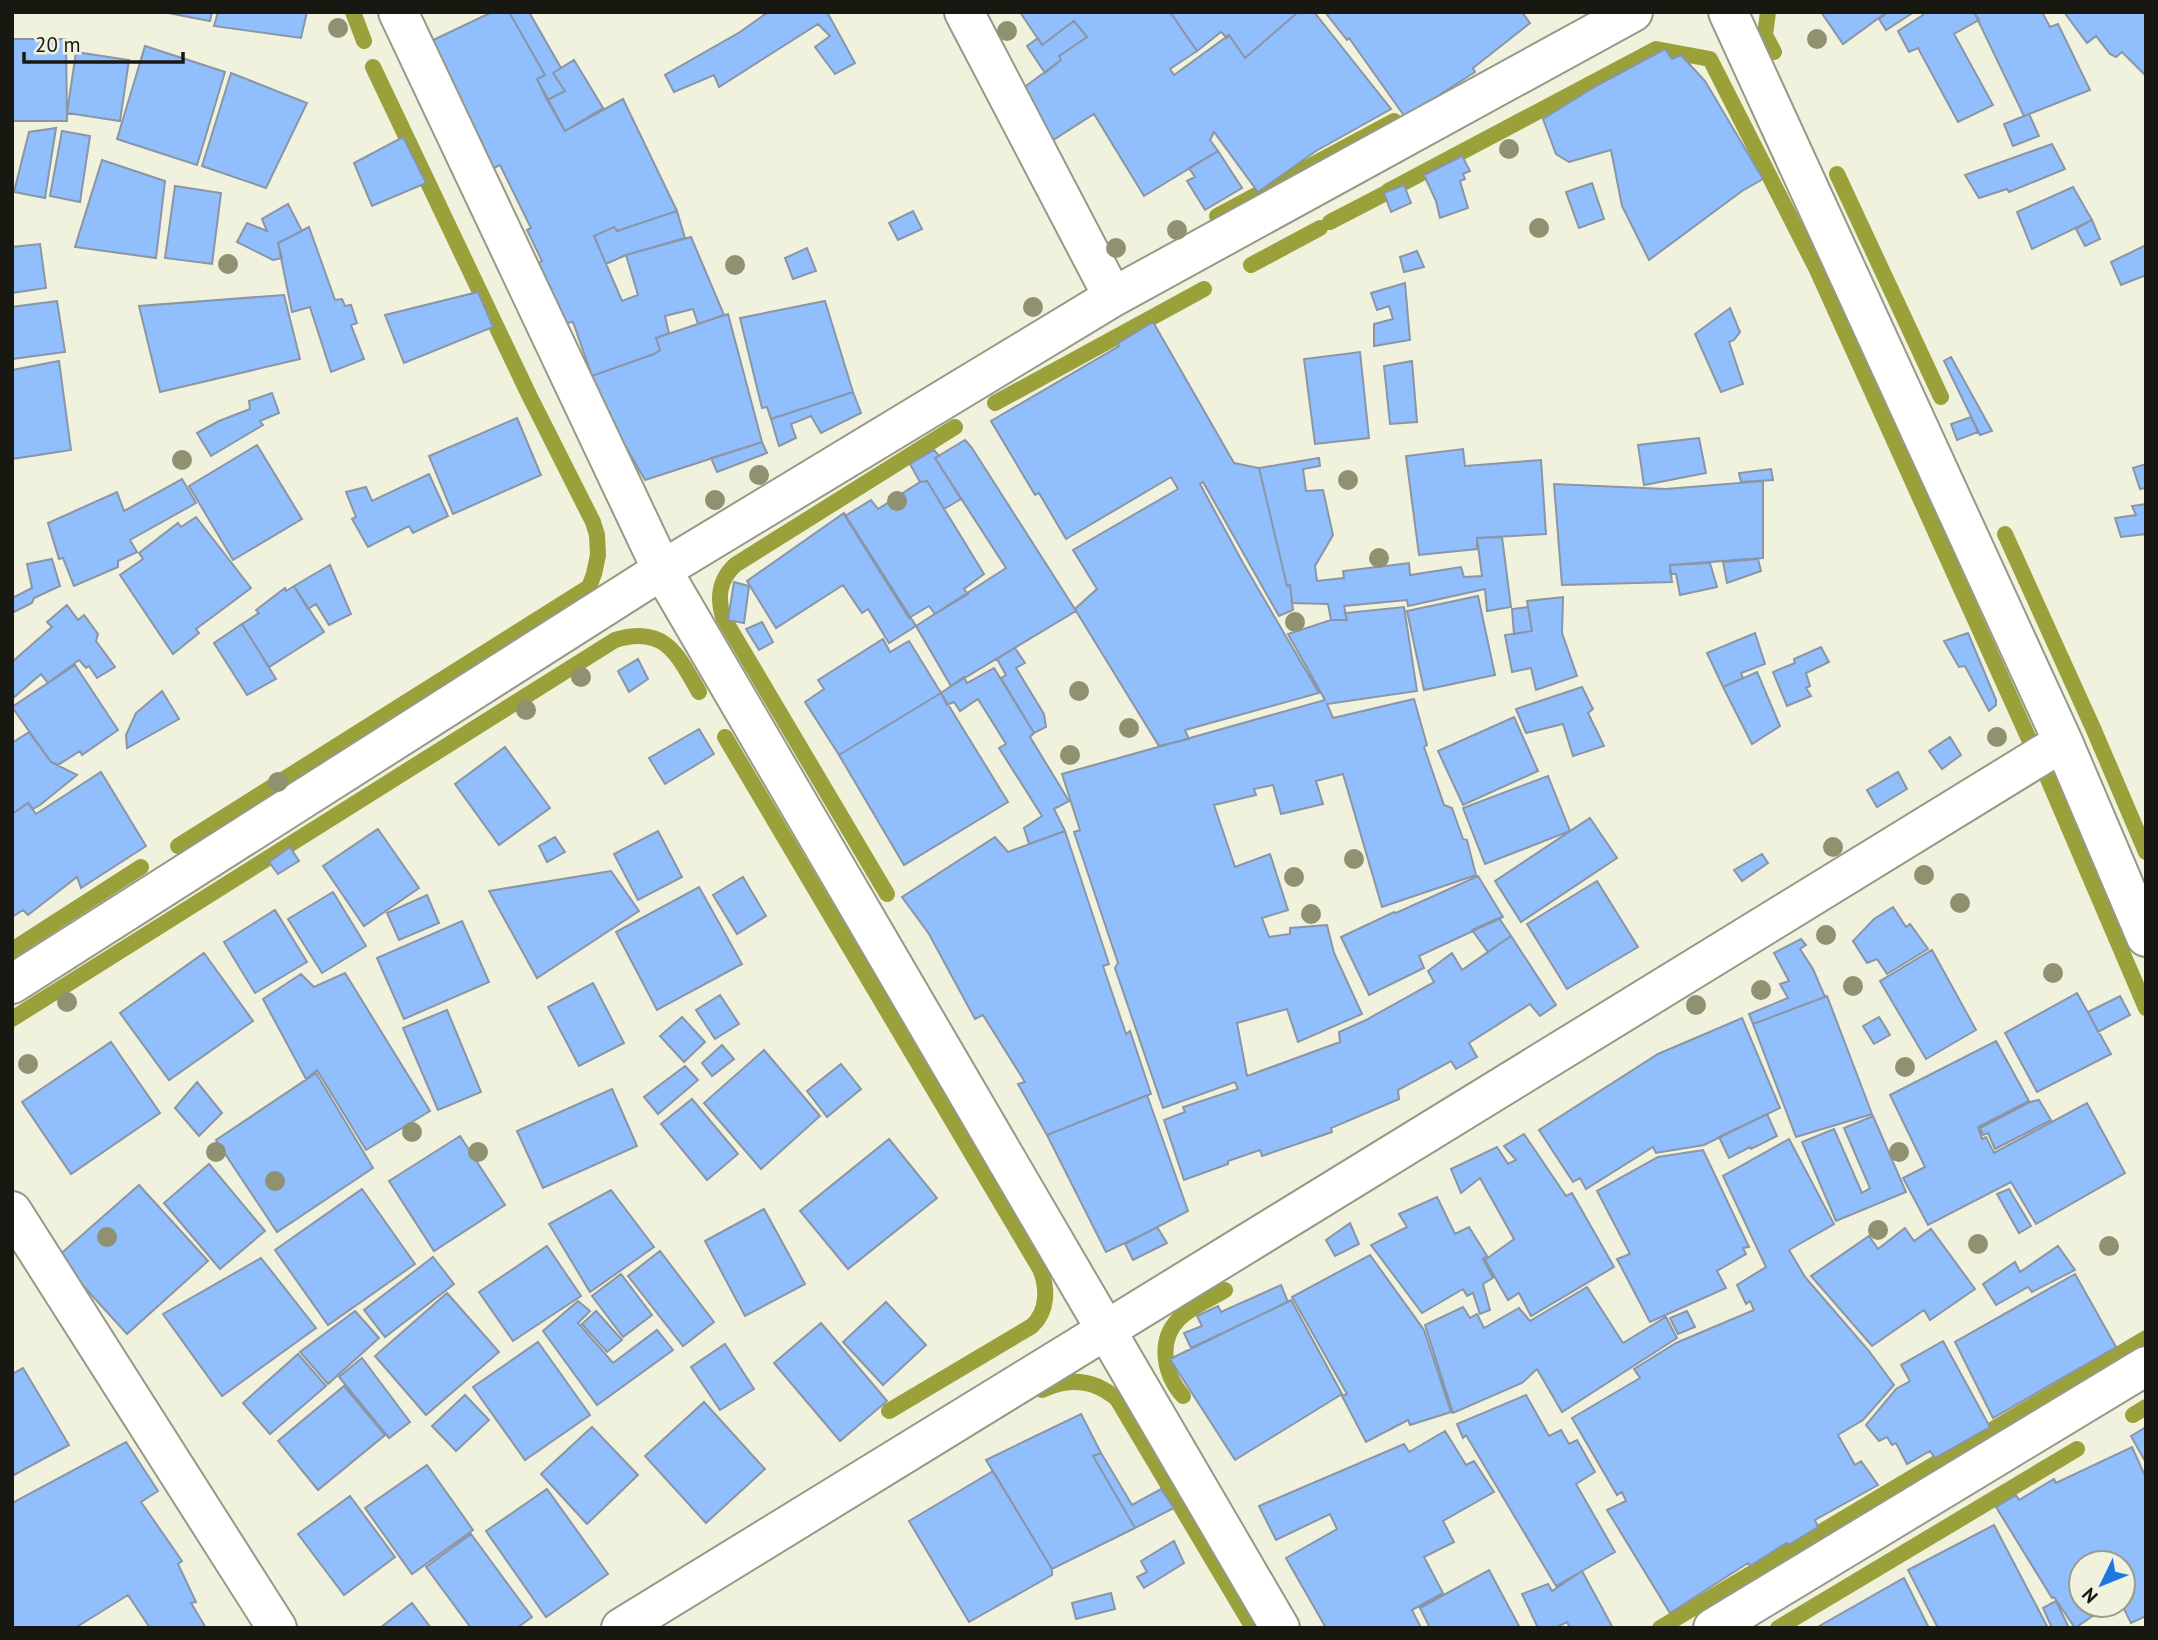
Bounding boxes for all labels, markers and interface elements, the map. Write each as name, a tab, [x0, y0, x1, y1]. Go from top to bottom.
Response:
scale bar	[24, 21, 184, 65]
text: 20 m	[35, 31, 81, 58]
north arrow	[2067, 1549, 2137, 1619]
text: N	[2077, 1583, 2103, 1608]

